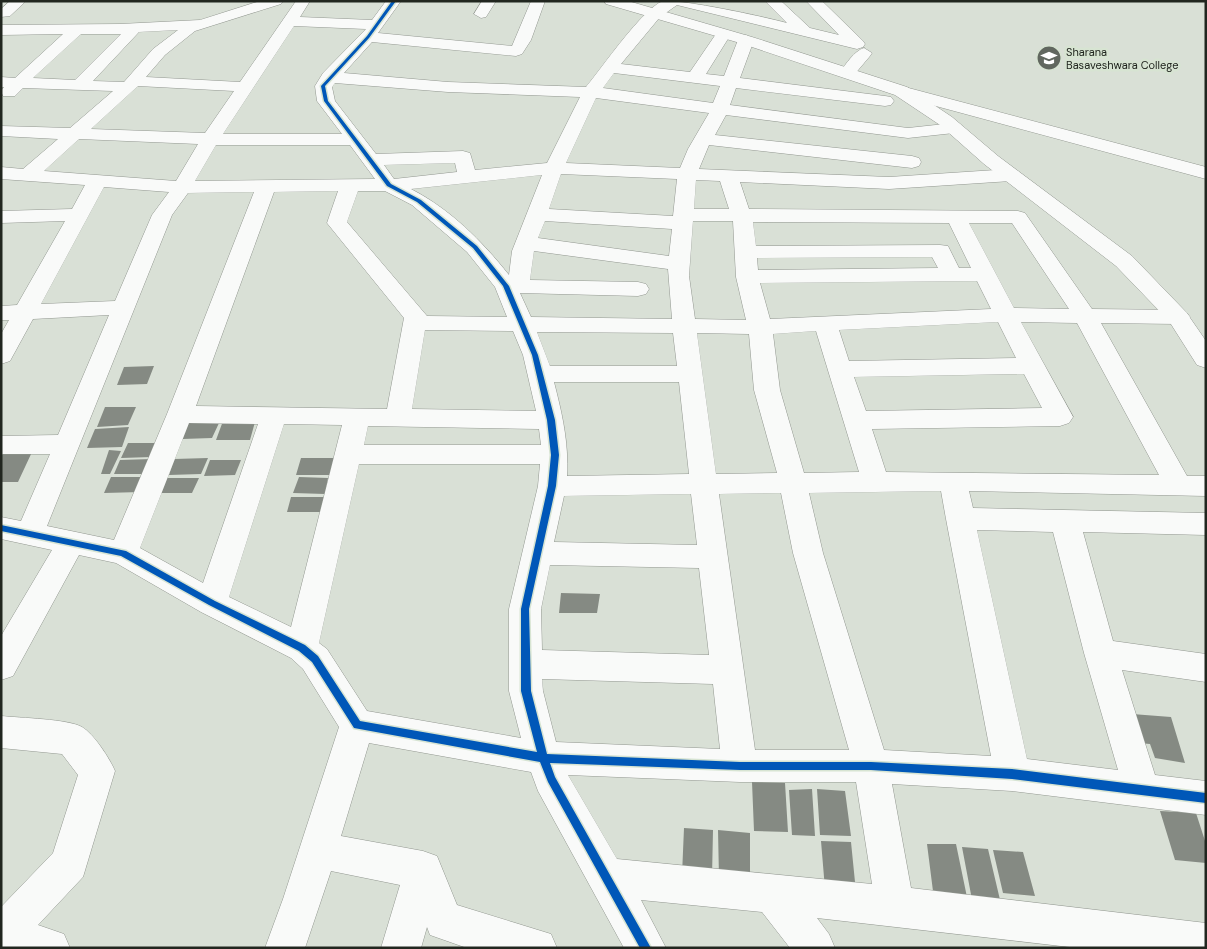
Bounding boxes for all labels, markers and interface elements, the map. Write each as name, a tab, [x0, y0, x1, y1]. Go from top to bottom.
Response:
school or university icon: Sharana Basaveshwara College	[1036, 45, 1062, 71]
place label: Sharana Basaveshwara College	[1066, 45, 1178, 72]

